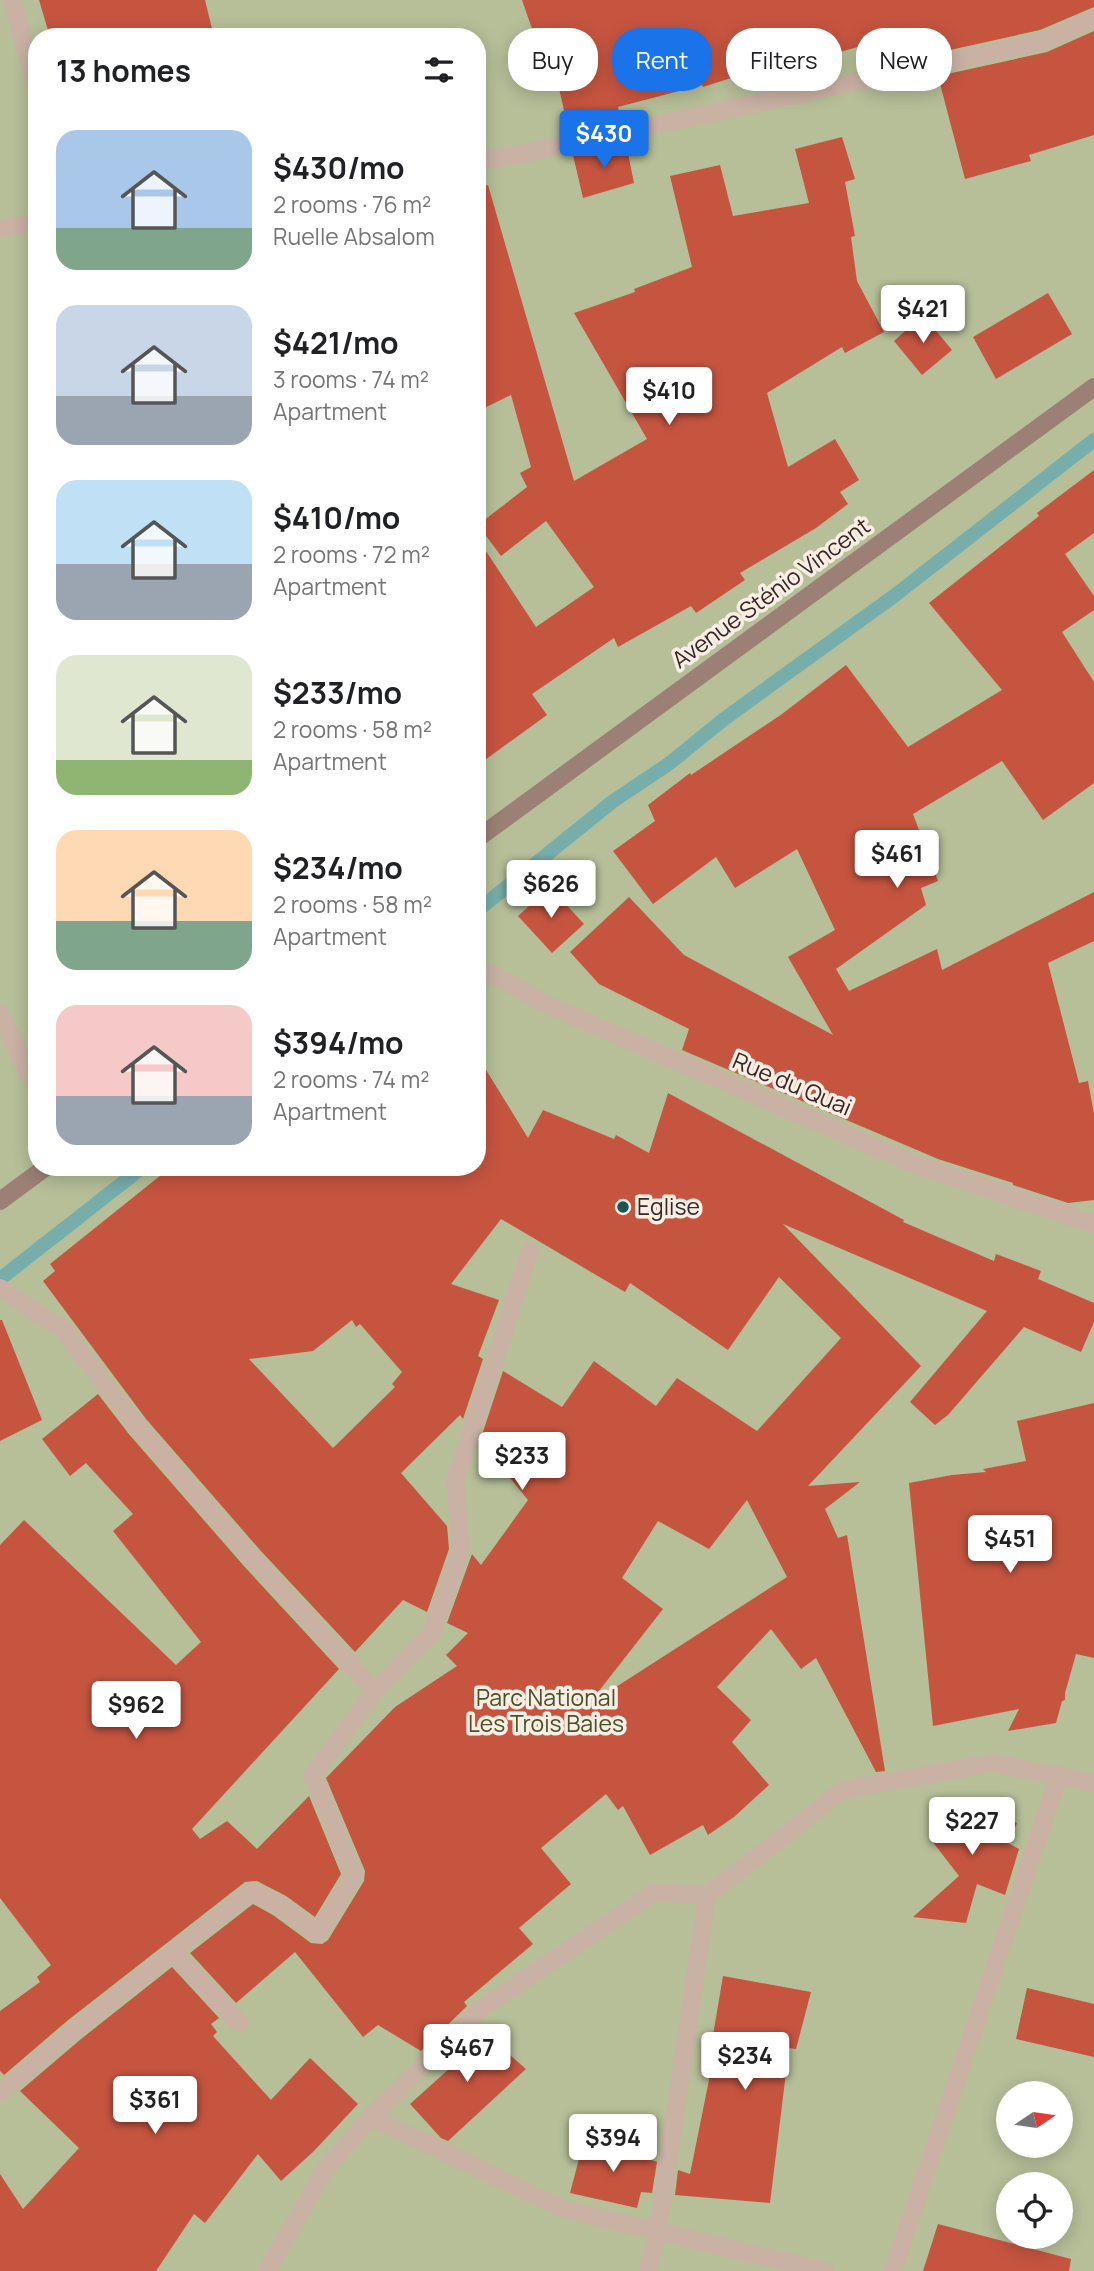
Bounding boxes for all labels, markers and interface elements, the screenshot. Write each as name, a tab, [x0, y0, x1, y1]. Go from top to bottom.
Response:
chip: Buy	[508, 28, 598, 91]
chip: Rent	[612, 28, 712, 91]
chip: Filters	[726, 28, 842, 91]
chip: New	[856, 28, 952, 91]
text: 13 homes	[56, 50, 191, 91]
icon: filters	[420, 51, 458, 89]
pin: $430	[563, 110, 645, 170]
text: $430	[576, 117, 632, 149]
text: $430/mo	[273, 147, 405, 188]
icon: home	[112, 158, 196, 242]
text: 2 rooms · 76 m²	[273, 188, 431, 220]
text: Ruelle Absalom	[273, 220, 435, 252]
pin: $421	[882, 286, 964, 345]
text: $421	[897, 292, 949, 324]
text: $421/mo	[273, 322, 398, 363]
icon: home	[112, 333, 196, 417]
text: 3 rooms · 74 m²	[273, 363, 429, 395]
pin: $410	[628, 368, 710, 427]
text: $410	[642, 374, 696, 406]
text: Apartment	[273, 395, 387, 427]
text: $410/mo	[273, 497, 400, 538]
icon: home	[112, 508, 196, 592]
street label: Avenue Sténio Vincent	[665, 509, 876, 675]
text: 2 rooms · 72 m²	[273, 538, 430, 570]
text: Apartment	[273, 570, 387, 602]
text: $233/mo	[273, 672, 402, 713]
icon: home	[112, 683, 196, 767]
text: 2 rooms · 58 m²	[273, 713, 432, 745]
text: Apartment	[273, 745, 387, 777]
pin: $461	[856, 830, 938, 890]
text: $461	[871, 837, 923, 869]
text: $234/mo	[273, 847, 403, 888]
icon: home	[112, 858, 196, 942]
pin: $626	[510, 860, 592, 920]
text: $626	[523, 867, 579, 899]
text: 2 rooms · 58 m²	[273, 888, 432, 920]
text: Apartment	[273, 920, 387, 952]
text: $394/mo	[273, 1022, 404, 1063]
icon: home	[112, 1033, 196, 1117]
street label: Rue du Quai	[728, 1044, 857, 1123]
text: 2 rooms · 74 m²	[273, 1063, 429, 1095]
text: Apartment	[273, 1095, 387, 1127]
place label: Eglise	[637, 1190, 700, 1222]
marker: Eglise	[615, 1199, 631, 1215]
pin: $233	[481, 1432, 563, 1492]
text: $233	[495, 1439, 549, 1471]
pin: $451	[969, 1516, 1051, 1575]
text: $451	[984, 1522, 1036, 1554]
park label: Parc National Les Trois Baies	[468, 1681, 624, 1739]
pin: $962	[95, 1682, 177, 1741]
text: $962	[108, 1688, 164, 1720]
pin: $227	[931, 1798, 1013, 1857]
text: $227	[945, 1804, 999, 1836]
pin: $467	[426, 2024, 508, 2084]
text: $467	[439, 2031, 495, 2063]
pin: $234	[704, 2032, 786, 2092]
text: $234	[717, 2039, 773, 2071]
pin: $361	[114, 2076, 196, 2136]
north arrow	[996, 2081, 1073, 2158]
map controls	[996, 2081, 1073, 2249]
text: $361	[129, 2083, 181, 2115]
pin: $394	[572, 2114, 654, 2174]
text: $394	[585, 2121, 641, 2153]
button: locate	[996, 2172, 1073, 2249]

